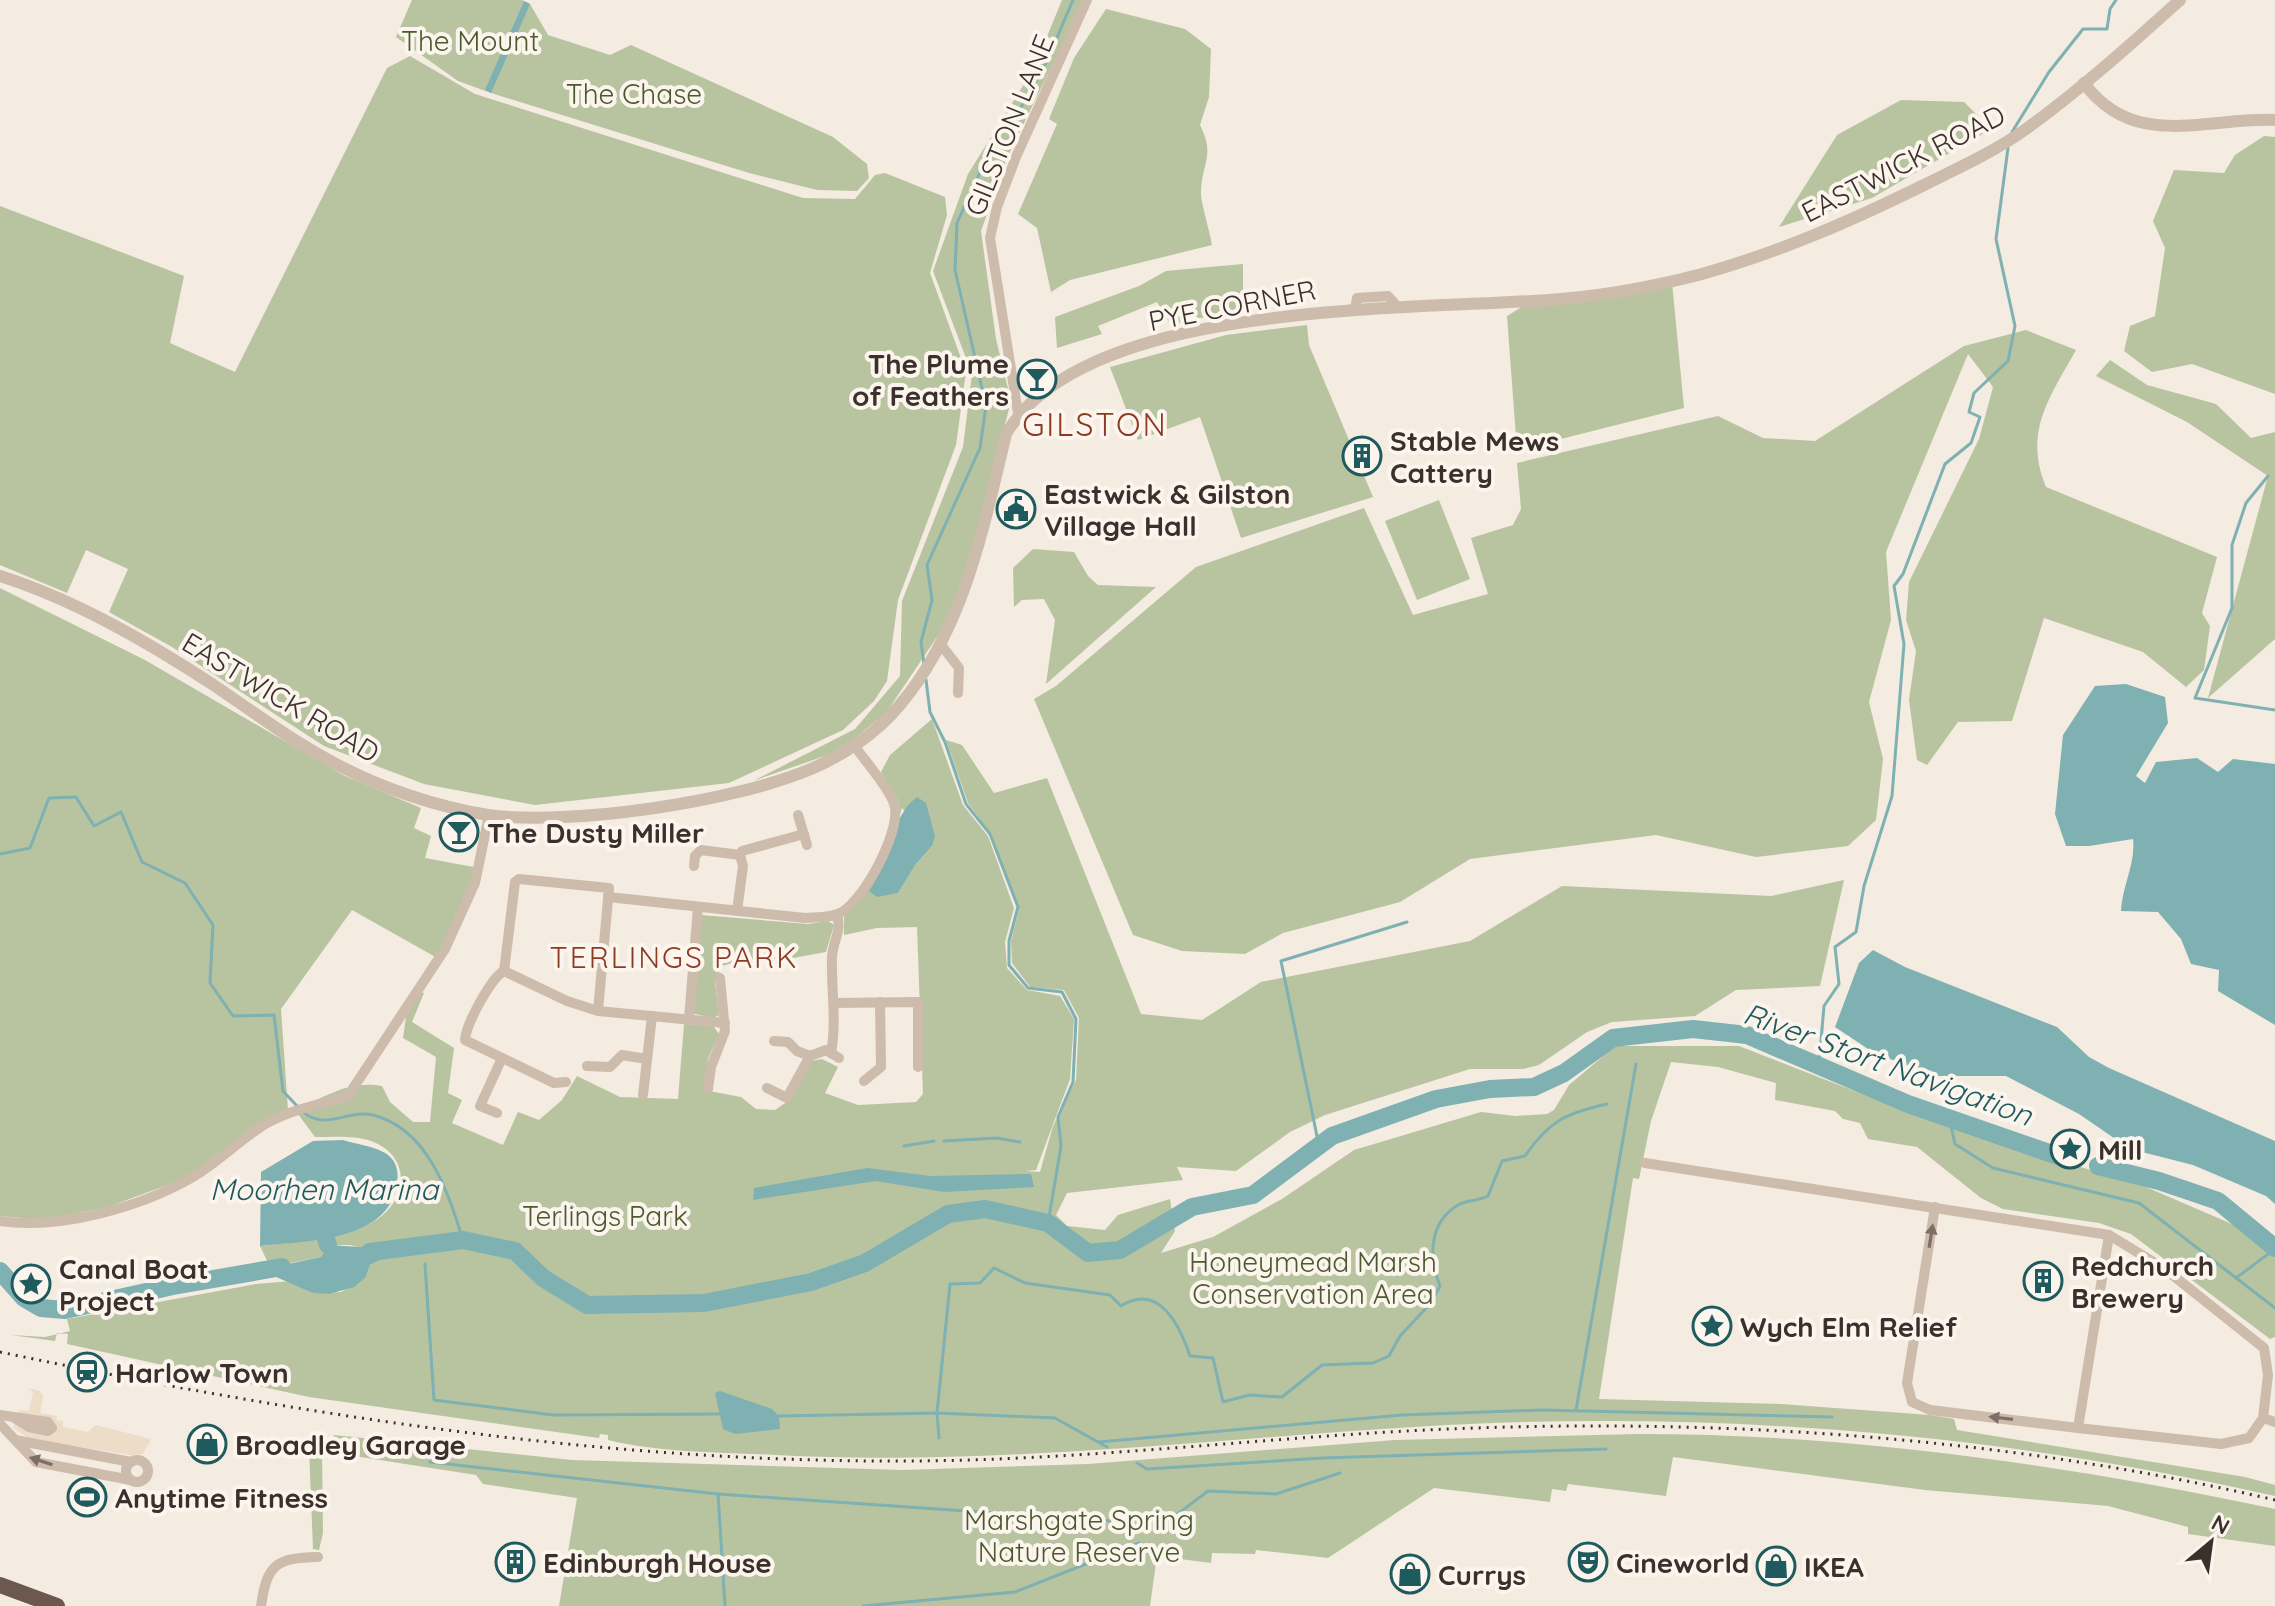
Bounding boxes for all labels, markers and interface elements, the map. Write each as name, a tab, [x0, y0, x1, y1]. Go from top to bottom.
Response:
park label: The Mount	[401, 23, 539, 58]
street label: GILSTON LANE	[957, 29, 1061, 221]
park label: The Chase	[566, 76, 702, 111]
street label: EASTWICK ROAD	[1795, 97, 2011, 229]
street label: PYE CORNER	[1145, 272, 1319, 338]
place label: The Plume of Feathers	[852, 346, 1009, 413]
bar icon: The Plume of Feathers	[1016, 358, 1058, 400]
district label: GILSTON	[1022, 404, 1168, 444]
place label: Stable Mews Cattery	[1390, 423, 1559, 490]
building icon: Stable Mews Cattery	[1341, 435, 1383, 477]
place label: Eastwick & Gilston Village Hall	[1044, 476, 1290, 543]
public building icon: Eastwick & Gilston Village Hall	[995, 488, 1037, 530]
street label: EASTWICK ROAD	[176, 624, 386, 770]
bar icon: The Dusty Miller	[438, 811, 480, 853]
place label: The Dusty Miller	[487, 815, 704, 850]
district label: TERLINGS PARK	[550, 938, 798, 976]
water label: River Stort Navigation	[1738, 994, 2038, 1134]
place icon: Mill	[2049, 1128, 2091, 1170]
place label: Mill	[2098, 1132, 2143, 1167]
water label: Moorhen Marina	[210, 1170, 440, 1208]
park label: Terlings Park	[522, 1198, 688, 1233]
one-way arrow	[1925, 1223, 1937, 1248]
park label: Honeymead Marsh Conservation Area	[1189, 1244, 1437, 1311]
place label: Redchurch Brewery	[2071, 1248, 2214, 1315]
place label: Canal Boat Project	[59, 1251, 209, 1318]
building icon: Redchurch Brewery	[2022, 1260, 2064, 1302]
place icon: Canal Boat Project	[10, 1263, 52, 1305]
place icon: Wych Elm Relief	[1691, 1305, 1733, 1347]
place label: Wych Elm Relief	[1740, 1309, 1958, 1344]
station icon: Harlow Town	[66, 1351, 108, 1393]
place label: Harlow Town	[115, 1355, 289, 1390]
one-way arrow	[1988, 1412, 2013, 1425]
shop icon: Broadley Garage	[186, 1423, 228, 1465]
place label: Broadley Garage	[235, 1427, 466, 1462]
one-way arrow	[29, 1454, 53, 1467]
sports icon: Anytime Fitness	[66, 1476, 108, 1518]
place label: Anytime Fitness	[115, 1480, 328, 1515]
park label: Marshgate Spring Nature Reserve	[964, 1502, 1194, 1569]
north arrow	[2171, 1502, 2251, 1582]
text: N	[2207, 1508, 2235, 1541]
building icon: Edinburgh House	[494, 1541, 536, 1583]
theatre icon: Cineworld	[1567, 1541, 1609, 1583]
place label: Edinburgh House	[543, 1545, 772, 1580]
place label: Cineworld	[1616, 1545, 1749, 1580]
shop icon: IKEA	[1755, 1545, 1797, 1587]
place label: IKEA	[1804, 1549, 1864, 1584]
shop icon: Currys	[1389, 1553, 1431, 1595]
place label: Currys	[1438, 1557, 1526, 1592]

